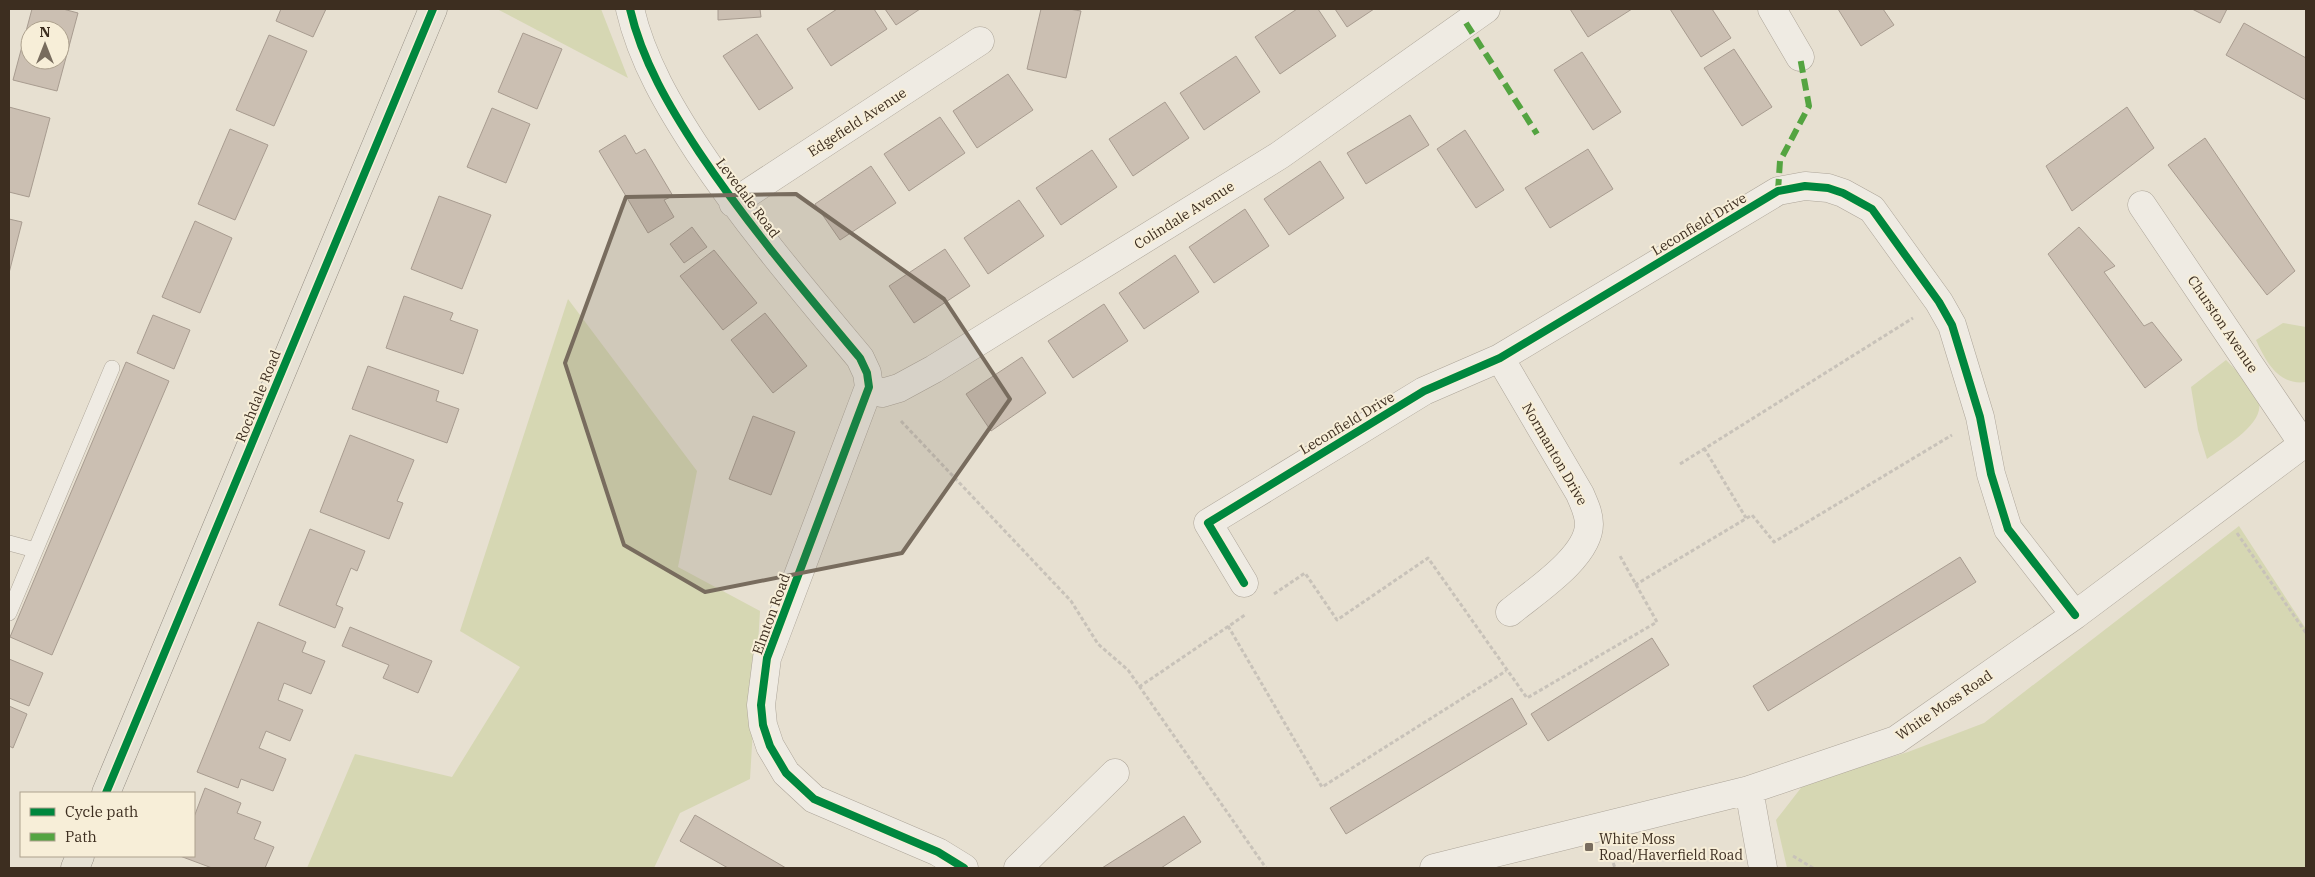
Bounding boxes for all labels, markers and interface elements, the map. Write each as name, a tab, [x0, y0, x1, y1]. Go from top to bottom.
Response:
north arrow	[20, 20, 70, 70]
text: N	[39, 23, 51, 41]
street label: Edgefield Avenue	[804, 83, 910, 161]
street label: Levedale Road	[712, 155, 784, 242]
street label: Colindale Avenue	[1131, 177, 1237, 253]
street label: Leconfield Drive	[1648, 189, 1750, 259]
street label: Churston Avenue	[2184, 272, 2262, 376]
street label: Rochdale Road	[231, 347, 285, 445]
street label: Leconfield Drive	[1296, 388, 1398, 458]
street label: Normanton Drive	[1518, 400, 1592, 508]
street label: Elmton Road	[748, 571, 794, 657]
street label: White Moss Road	[1892, 666, 1996, 744]
legend	[20, 792, 195, 857]
text: Cycle path	[65, 802, 138, 821]
text: Path	[65, 827, 97, 846]
place label: White Moss Road/Haverfield Road	[1599, 830, 1743, 864]
marker: White Moss Road/Haverfield Road	[1583, 841, 1595, 853]

